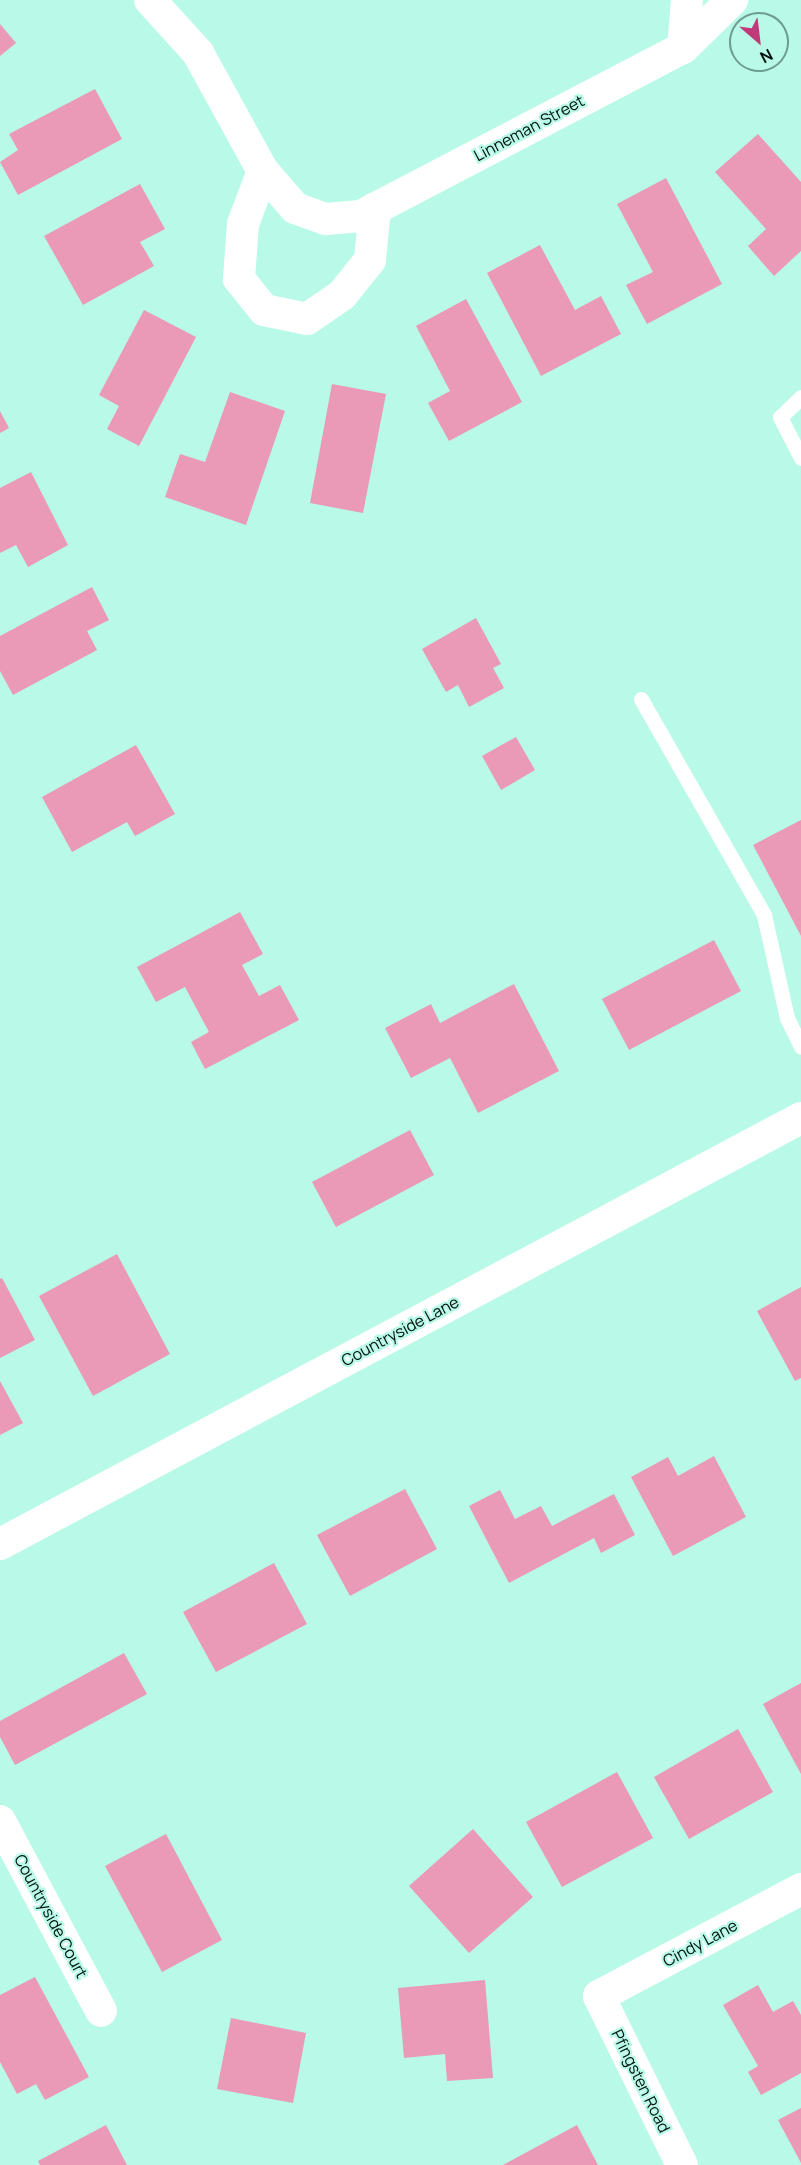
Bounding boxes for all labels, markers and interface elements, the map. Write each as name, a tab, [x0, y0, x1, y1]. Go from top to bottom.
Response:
north arrow	[729, 12, 789, 72]
text: N	[756, 44, 777, 69]
street label: Linneman Street	[471, 91, 587, 165]
street label: Countryside Lane	[338, 1292, 462, 1370]
street label: Countryside Court	[10, 1851, 92, 1981]
street label: Cindy Lane	[659, 1915, 741, 1971]
street label: Pfingsten Road	[608, 2026, 674, 2136]

